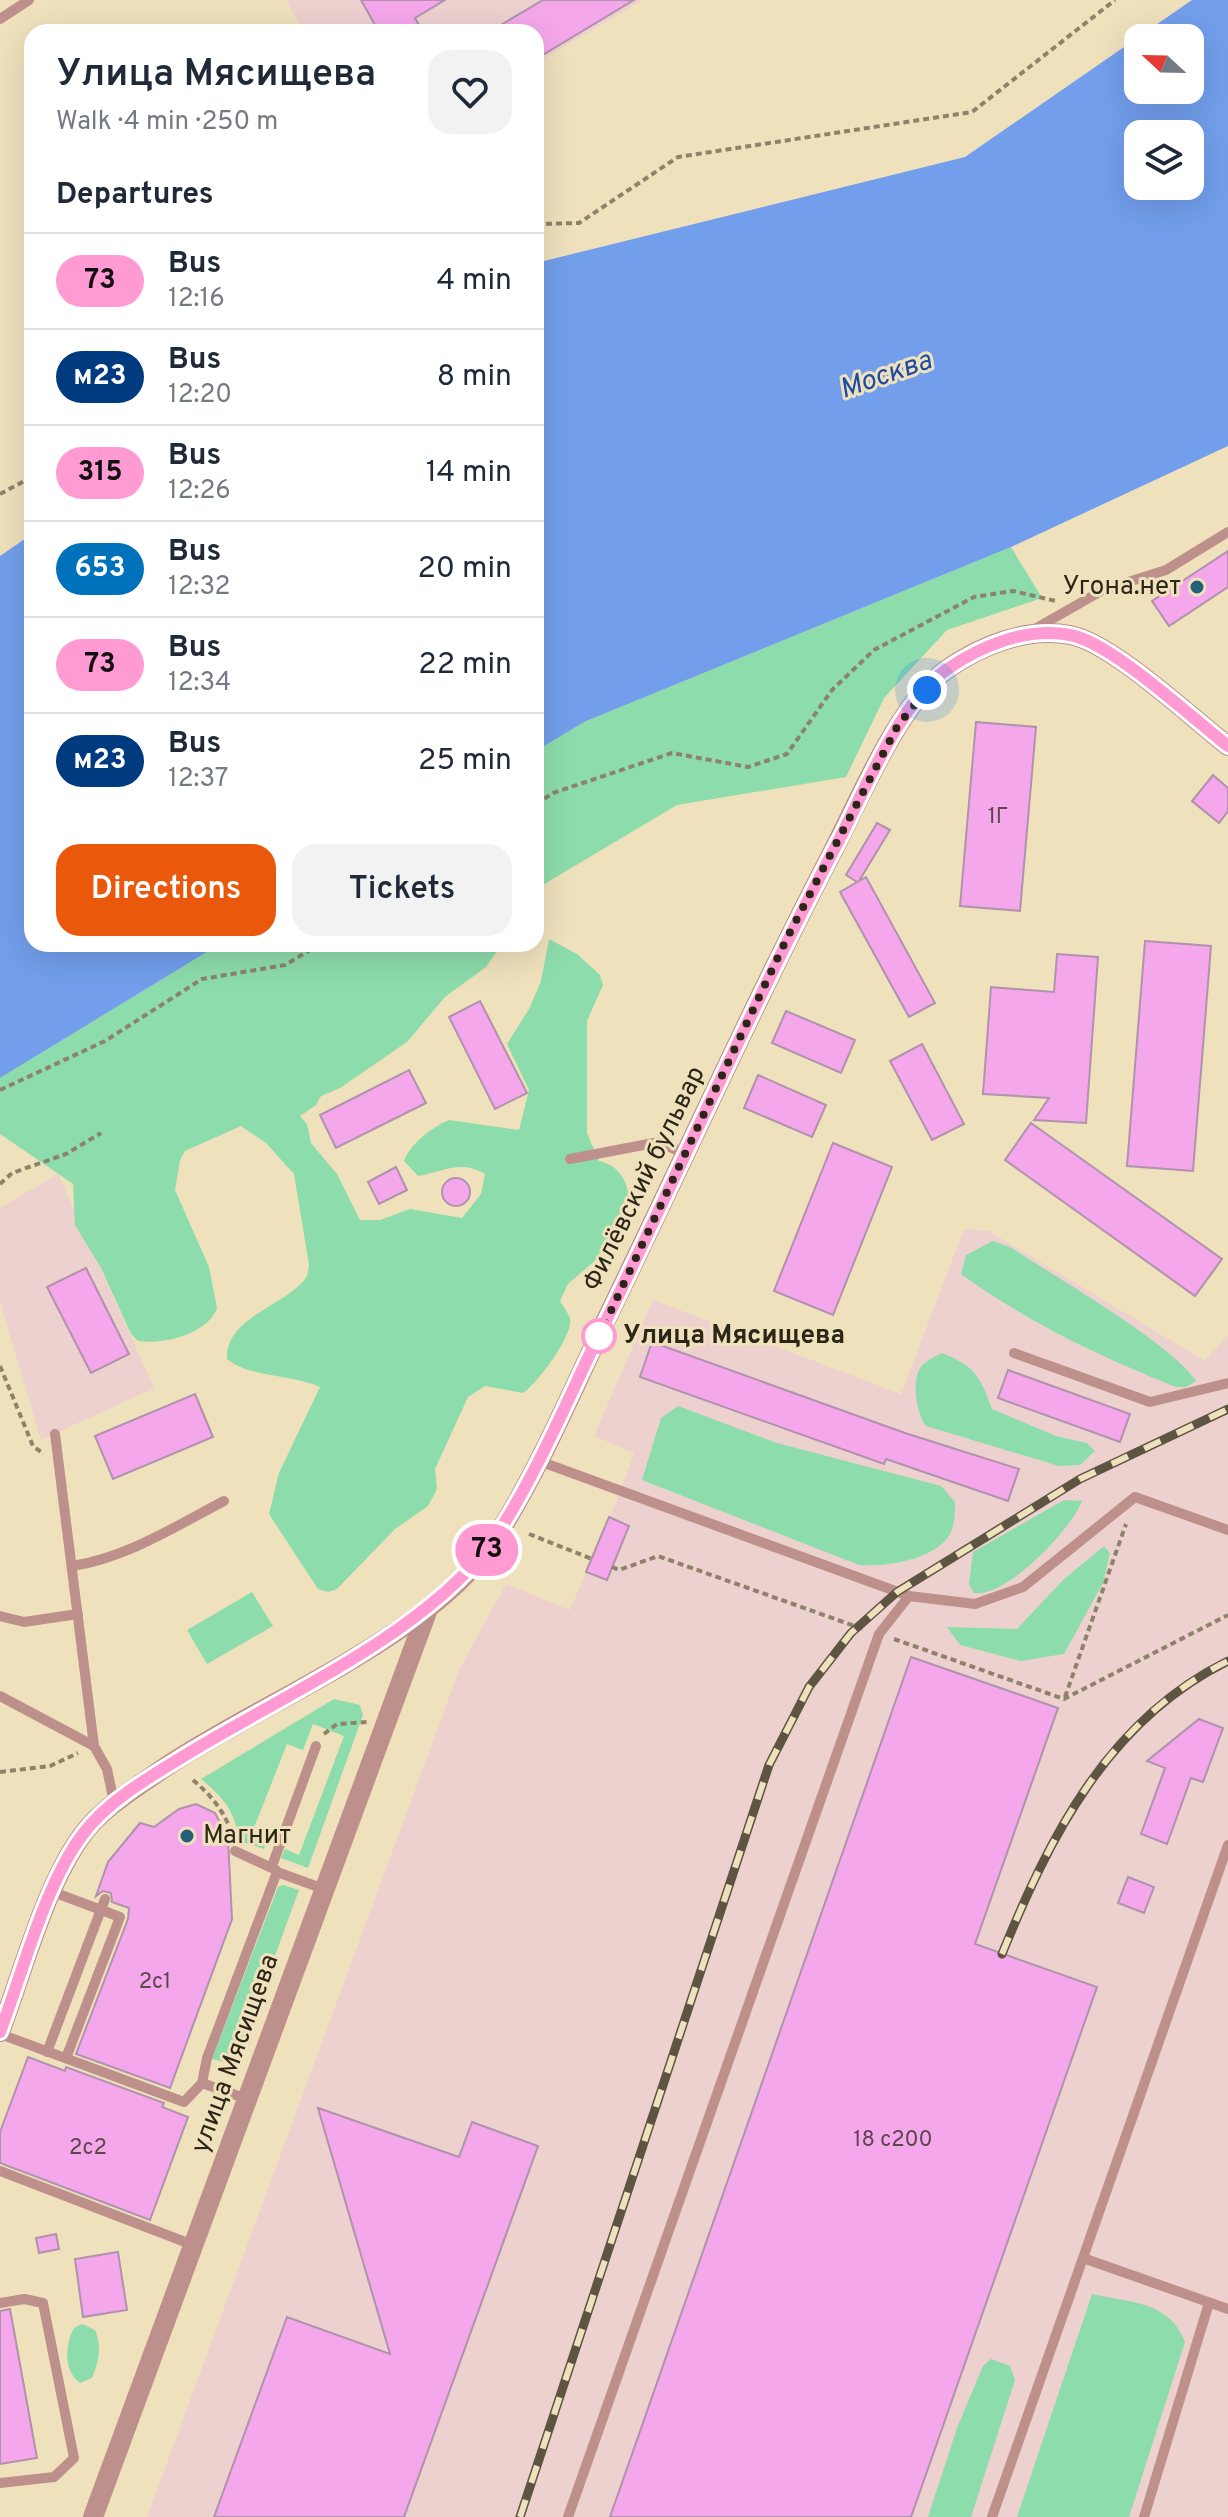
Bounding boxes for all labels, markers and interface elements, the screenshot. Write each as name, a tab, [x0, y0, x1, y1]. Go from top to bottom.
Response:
north arrow	[1124, 24, 1204, 104]
map controls	[1124, 24, 1204, 200]
button: heart	[428, 50, 512, 134]
text: Улица Мясищева	[56, 51, 376, 100]
text: Walk · 4 min · 250 m	[56, 106, 278, 139]
button: layers	[1124, 120, 1204, 200]
text: Departures	[56, 177, 214, 214]
text: Bus	[168, 246, 221, 283]
text: 73	[84, 263, 116, 299]
text: 4 min	[436, 263, 512, 300]
text: 12:16	[168, 283, 225, 316]
text: Bus	[168, 342, 221, 379]
water label: Москва	[835, 343, 937, 409]
text: м23	[73, 359, 127, 395]
text: 8 min	[437, 359, 512, 396]
text: 12:20	[168, 379, 232, 412]
text: Bus	[168, 438, 221, 475]
text: 315	[77, 455, 123, 491]
text: 14 min	[426, 455, 512, 492]
text: 12:26	[168, 475, 231, 508]
text: Bus	[168, 534, 221, 571]
text: 653	[74, 551, 126, 587]
text: 20 min	[417, 551, 512, 588]
text: 12:32	[168, 571, 231, 604]
place label: Угона.нет	[1063, 571, 1181, 604]
marker: Угона.нет	[1188, 578, 1206, 596]
text: Bus	[168, 630, 221, 667]
text: 73	[84, 647, 116, 683]
text: 22 min	[418, 647, 512, 684]
text: 12:34	[168, 667, 231, 700]
your location	[907, 670, 947, 710]
text: Bus	[168, 726, 221, 763]
text: м23	[73, 743, 127, 779]
text: 25 min	[418, 743, 512, 780]
text: 12:37	[168, 763, 228, 796]
house number: 1Г	[988, 804, 1008, 831]
button: Directions	[56, 844, 276, 936]
button: Tickets	[292, 844, 512, 936]
street label: Филёвский бульвар	[576, 1061, 714, 1297]
marker: Улица Мясищева	[582, 1319, 616, 1353]
place label: Улица Мясищева	[623, 1320, 845, 1353]
line badge: 73	[451, 1524, 523, 1576]
text: 73	[471, 1532, 503, 1568]
place label: Магнит	[203, 1820, 291, 1853]
marker: Магнит	[178, 1827, 196, 1845]
street label: улица Мясищева	[185, 1950, 287, 2158]
house number: 2c1	[139, 1969, 171, 1996]
house number: 18 с200	[853, 2127, 933, 2154]
house number: 2c2	[69, 2135, 107, 2162]

